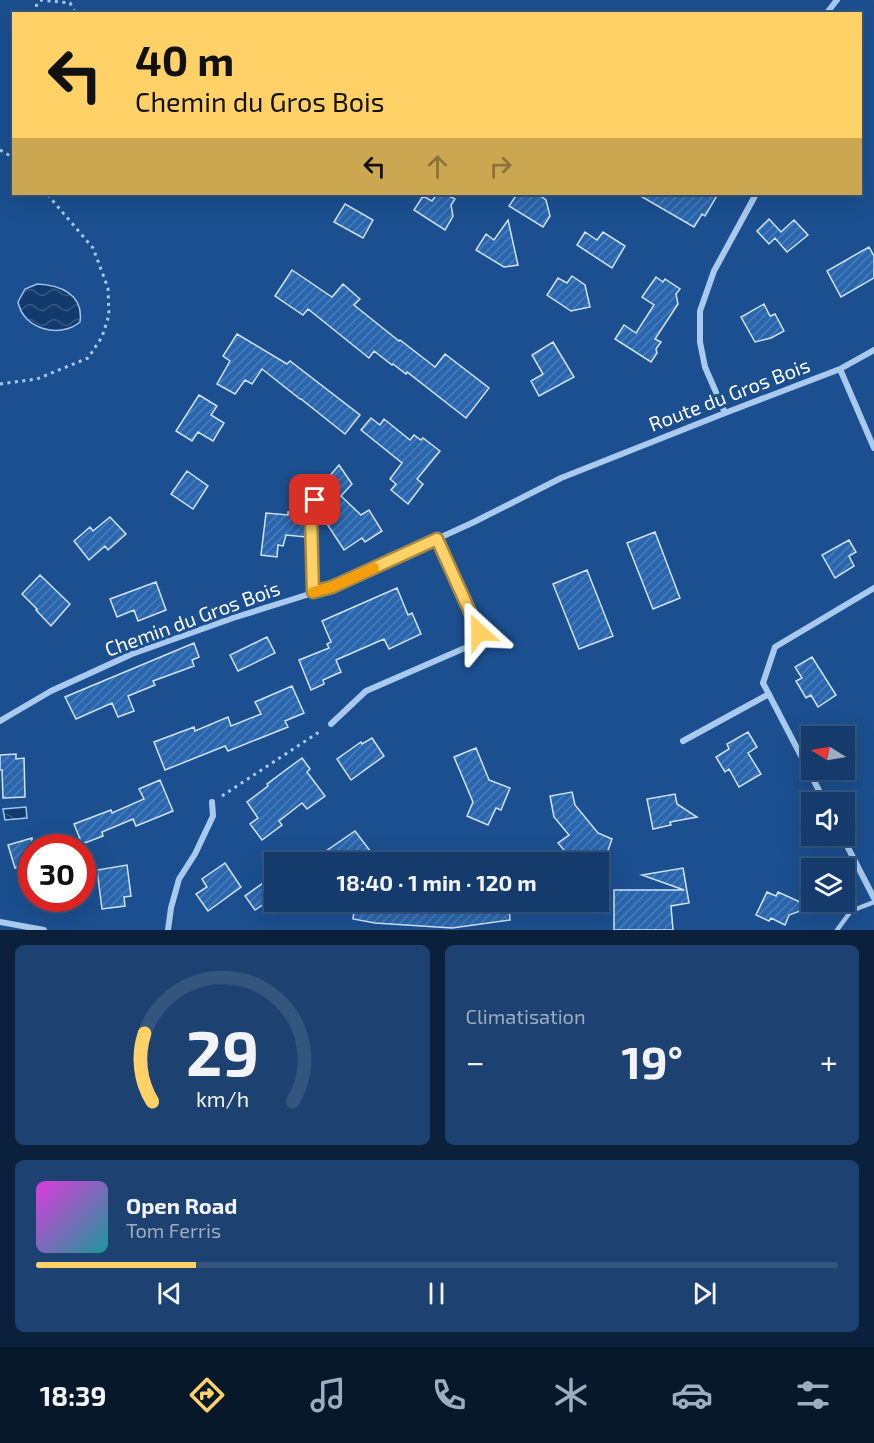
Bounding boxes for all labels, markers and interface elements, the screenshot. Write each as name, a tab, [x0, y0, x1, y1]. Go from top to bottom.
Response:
text: 40 m	[135, 34, 234, 84]
icon: left	[36, 36, 114, 114]
text: Chemin du Gros Bois	[135, 85, 385, 117]
icon: left	[358, 150, 391, 183]
icon: ahead	[421, 150, 454, 183]
icon: right	[484, 150, 517, 183]
street label: Route du Gros Bois	[645, 352, 813, 436]
pin	[289, 474, 340, 525]
icon: arrive	[298, 483, 331, 516]
street label: Chemin du Gros Bois	[101, 575, 283, 661]
position arrow	[447, 600, 511, 664]
north arrow	[801, 726, 855, 780]
map controls	[801, 726, 855, 912]
button: sound	[801, 792, 855, 846]
speed limit sign: 30	[18, 834, 96, 912]
button: layers	[801, 858, 855, 912]
text: 18:40 · 1 min · 120 m	[336, 869, 537, 895]
text: Climatisation	[466, 1004, 586, 1028]
text: 29	[186, 1014, 259, 1089]
text: 19°	[622, 1034, 683, 1088]
text: −	[466, 1041, 485, 1081]
text: +	[820, 1041, 838, 1081]
text: km/h	[196, 1086, 249, 1111]
text: Open Road	[126, 1192, 238, 1218]
text: Tom Ferris	[126, 1218, 221, 1242]
icon: previous	[153, 1277, 186, 1310]
icon: pause	[420, 1277, 453, 1310]
icon: next	[688, 1277, 721, 1310]
icon: directions	[186, 1374, 228, 1416]
icon: music	[307, 1374, 349, 1416]
icon: phone	[428, 1374, 470, 1416]
icon: climate	[550, 1374, 592, 1416]
icon: car	[671, 1374, 713, 1416]
icon: filters	[792, 1374, 834, 1416]
text: 18:39	[40, 1379, 106, 1411]

